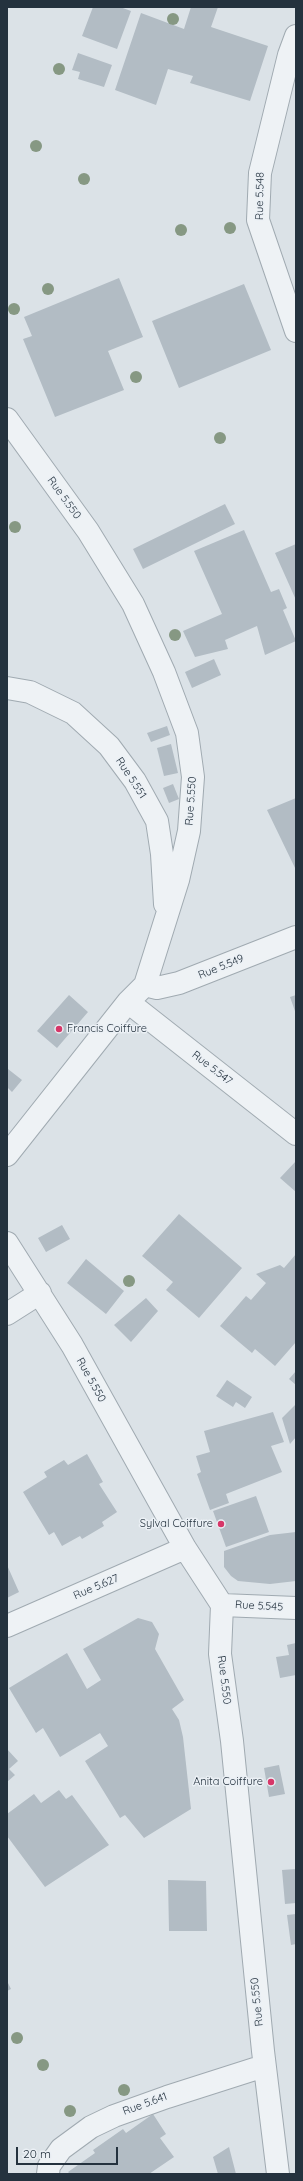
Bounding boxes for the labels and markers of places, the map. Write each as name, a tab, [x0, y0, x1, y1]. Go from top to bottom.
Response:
place label: Francis Coiffure	[67, 1022, 147, 1036]
marker: Francis Coiffure	[54, 1024, 64, 1034]
place label: Sylval Coiffure	[140, 1517, 213, 1531]
marker: Sylval Coiffure	[216, 1519, 226, 1529]
place label: Anita Coiffure	[193, 1775, 263, 1789]
marker: Anita Coiffure	[266, 1777, 276, 1787]

